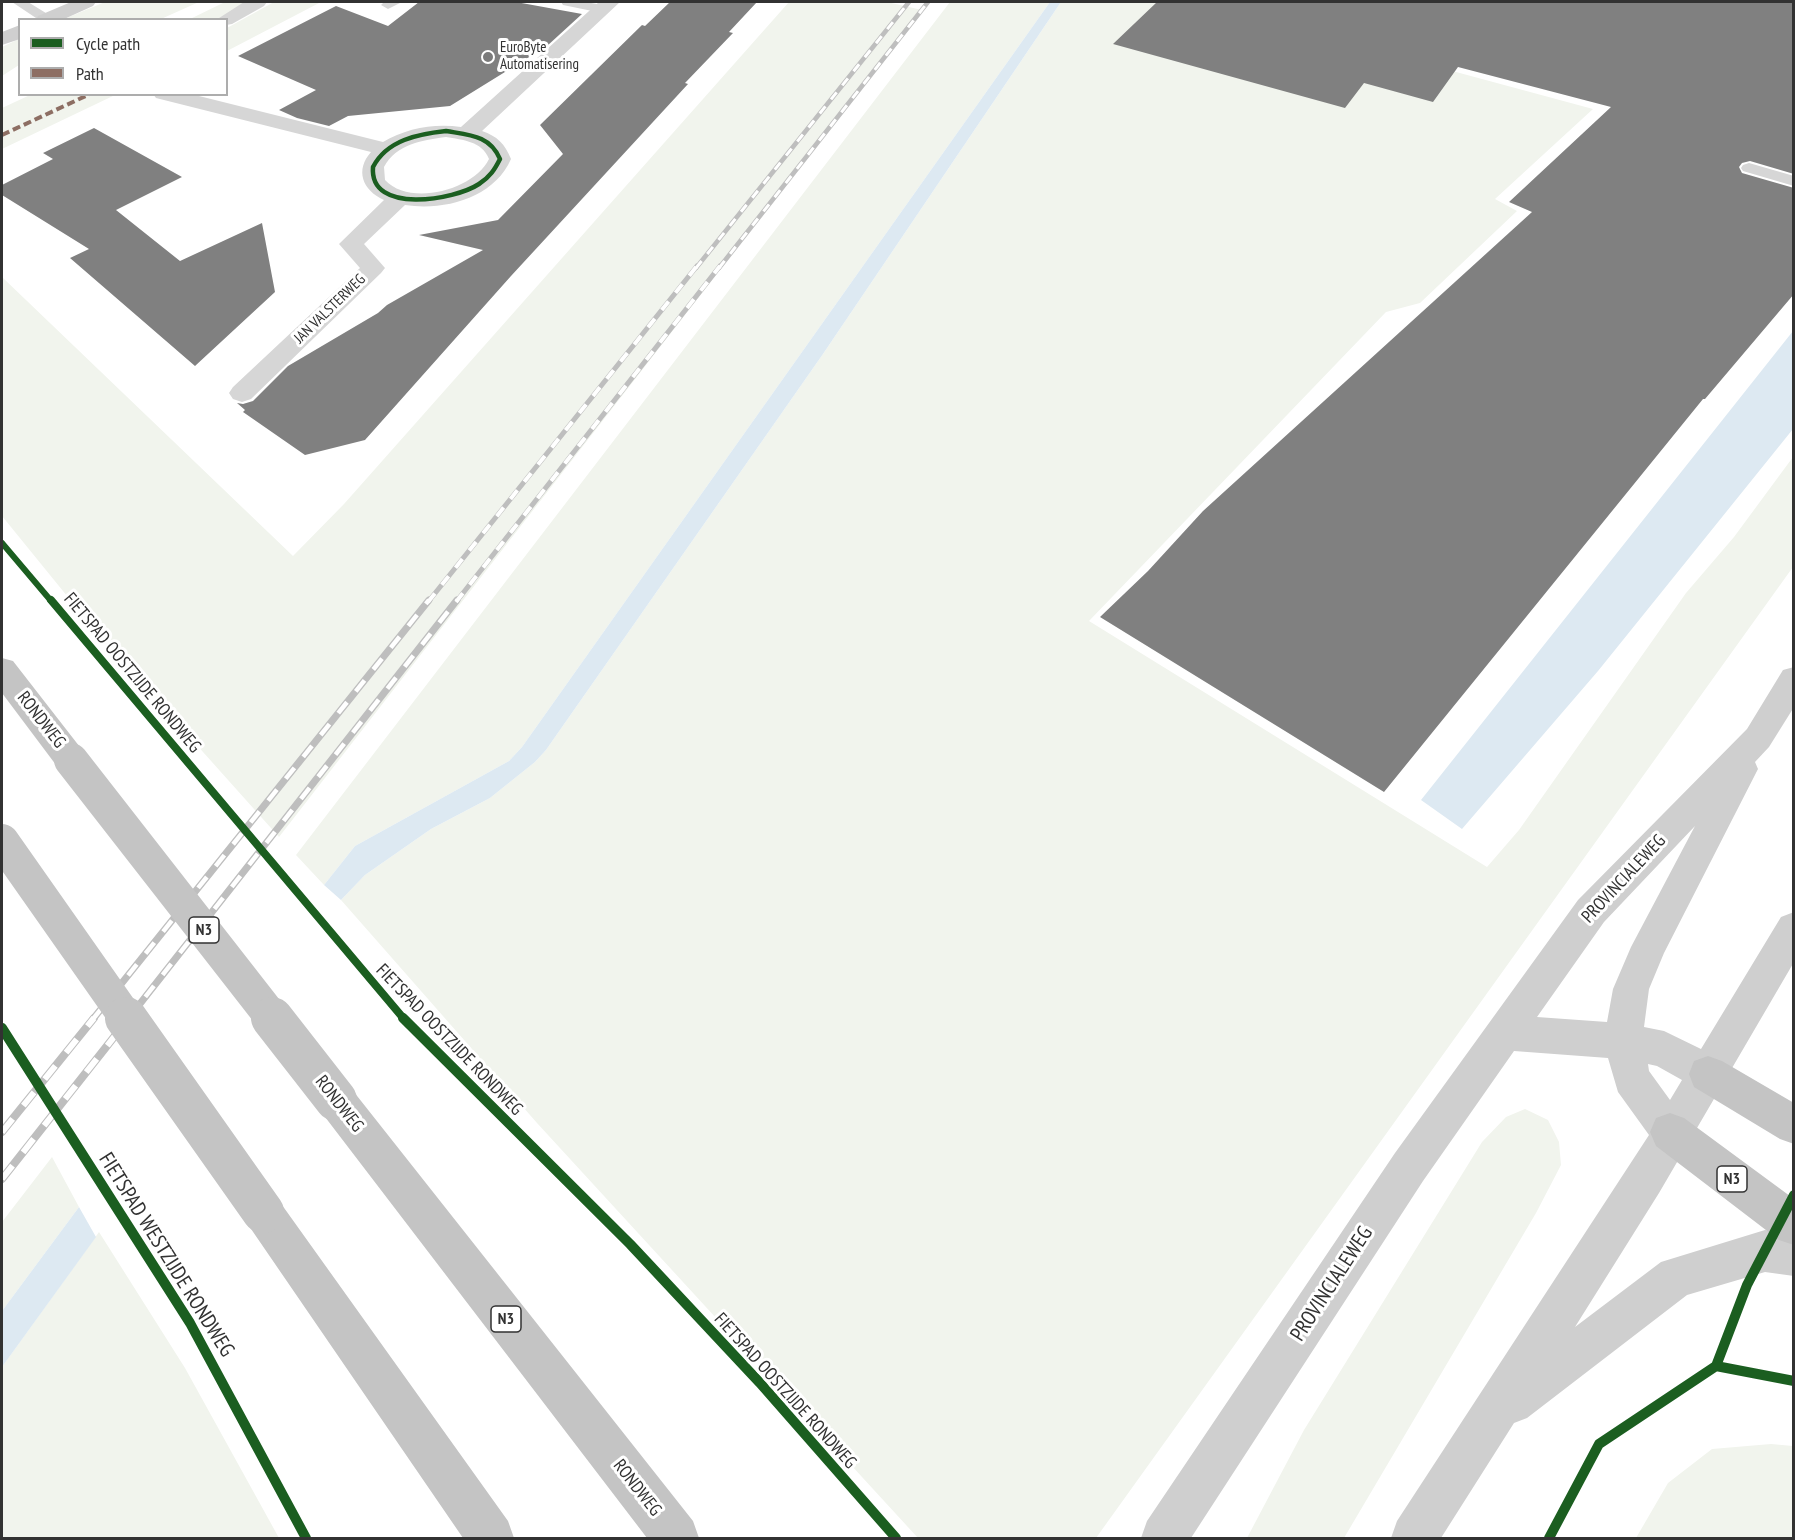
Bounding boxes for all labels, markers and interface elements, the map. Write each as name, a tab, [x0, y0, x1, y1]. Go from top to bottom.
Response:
legend	[18, 18, 228, 96]
text: Cycle path	[76, 32, 140, 55]
place label: EuroByte Automatisering	[500, 39, 579, 74]
marker: EuroByte Automatisering	[481, 50, 495, 64]
text: Path	[76, 62, 104, 85]
street label: JAN VALSTERWEG	[291, 271, 369, 347]
street label: FIETSPAD OOSTZIJDE RONDWEG	[59, 589, 205, 757]
street label: RONDWEG	[12, 688, 70, 752]
street label: PROVINCIALEWEG	[1578, 830, 1670, 928]
road number: N3	[189, 917, 219, 943]
street label: FIETSPAD OOSTZIJDE RONDWEG	[371, 960, 527, 1120]
street label: RONDWEG	[310, 1072, 368, 1136]
street label: FIETSPAD WESTZIJDE RONDWEG	[93, 1148, 239, 1362]
road number: N3	[1717, 1166, 1747, 1192]
street label: PROVINCIALEWEG	[1286, 1222, 1378, 1346]
road number: N3	[491, 1306, 521, 1332]
street label: FIETSPAD OOSTZIJDE RONDWEG	[709, 1309, 861, 1473]
street label: RONDWEG	[608, 1456, 666, 1520]

